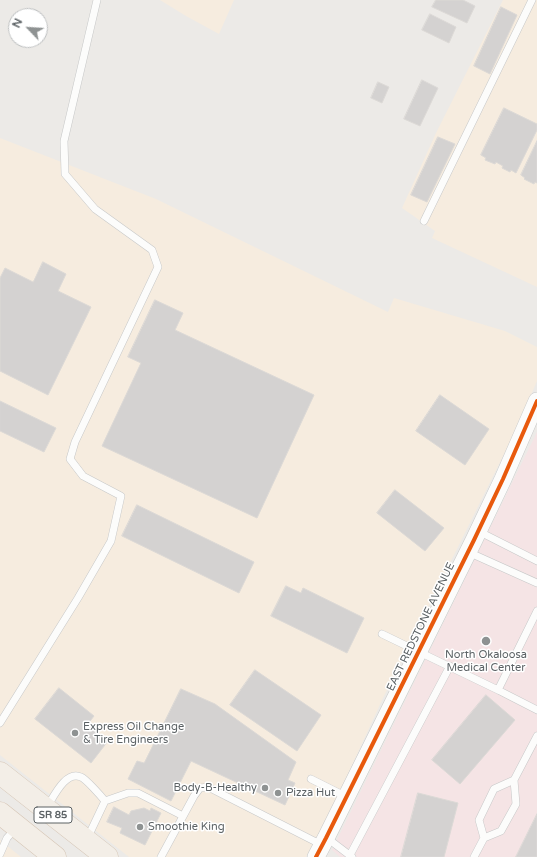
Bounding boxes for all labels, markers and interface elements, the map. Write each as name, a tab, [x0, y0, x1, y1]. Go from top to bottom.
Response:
north arrow	[8, 8, 48, 48]
text: N	[10, 16, 25, 30]
street label: EAST REDSTONE AVENUE	[384, 561, 458, 693]
marker: North Okaloosa Medical Center	[480, 635, 492, 647]
place label: North Okaloosa Medical Center	[445, 648, 527, 674]
place label: Express Oil Change & Tire Engineers	[83, 720, 184, 746]
marker: Express Oil Change & Tire Engineers	[70, 728, 80, 738]
place label: Body-B-Healthy	[173, 781, 257, 795]
marker: Body-B-Healthy	[260, 783, 270, 793]
place label: Pizza Hut	[286, 786, 335, 800]
marker: Pizza Hut	[273, 788, 283, 798]
road number: SR 85	[34, 807, 72, 823]
place label: Smoothie King	[148, 820, 225, 834]
marker: Smoothie King	[135, 822, 145, 832]

